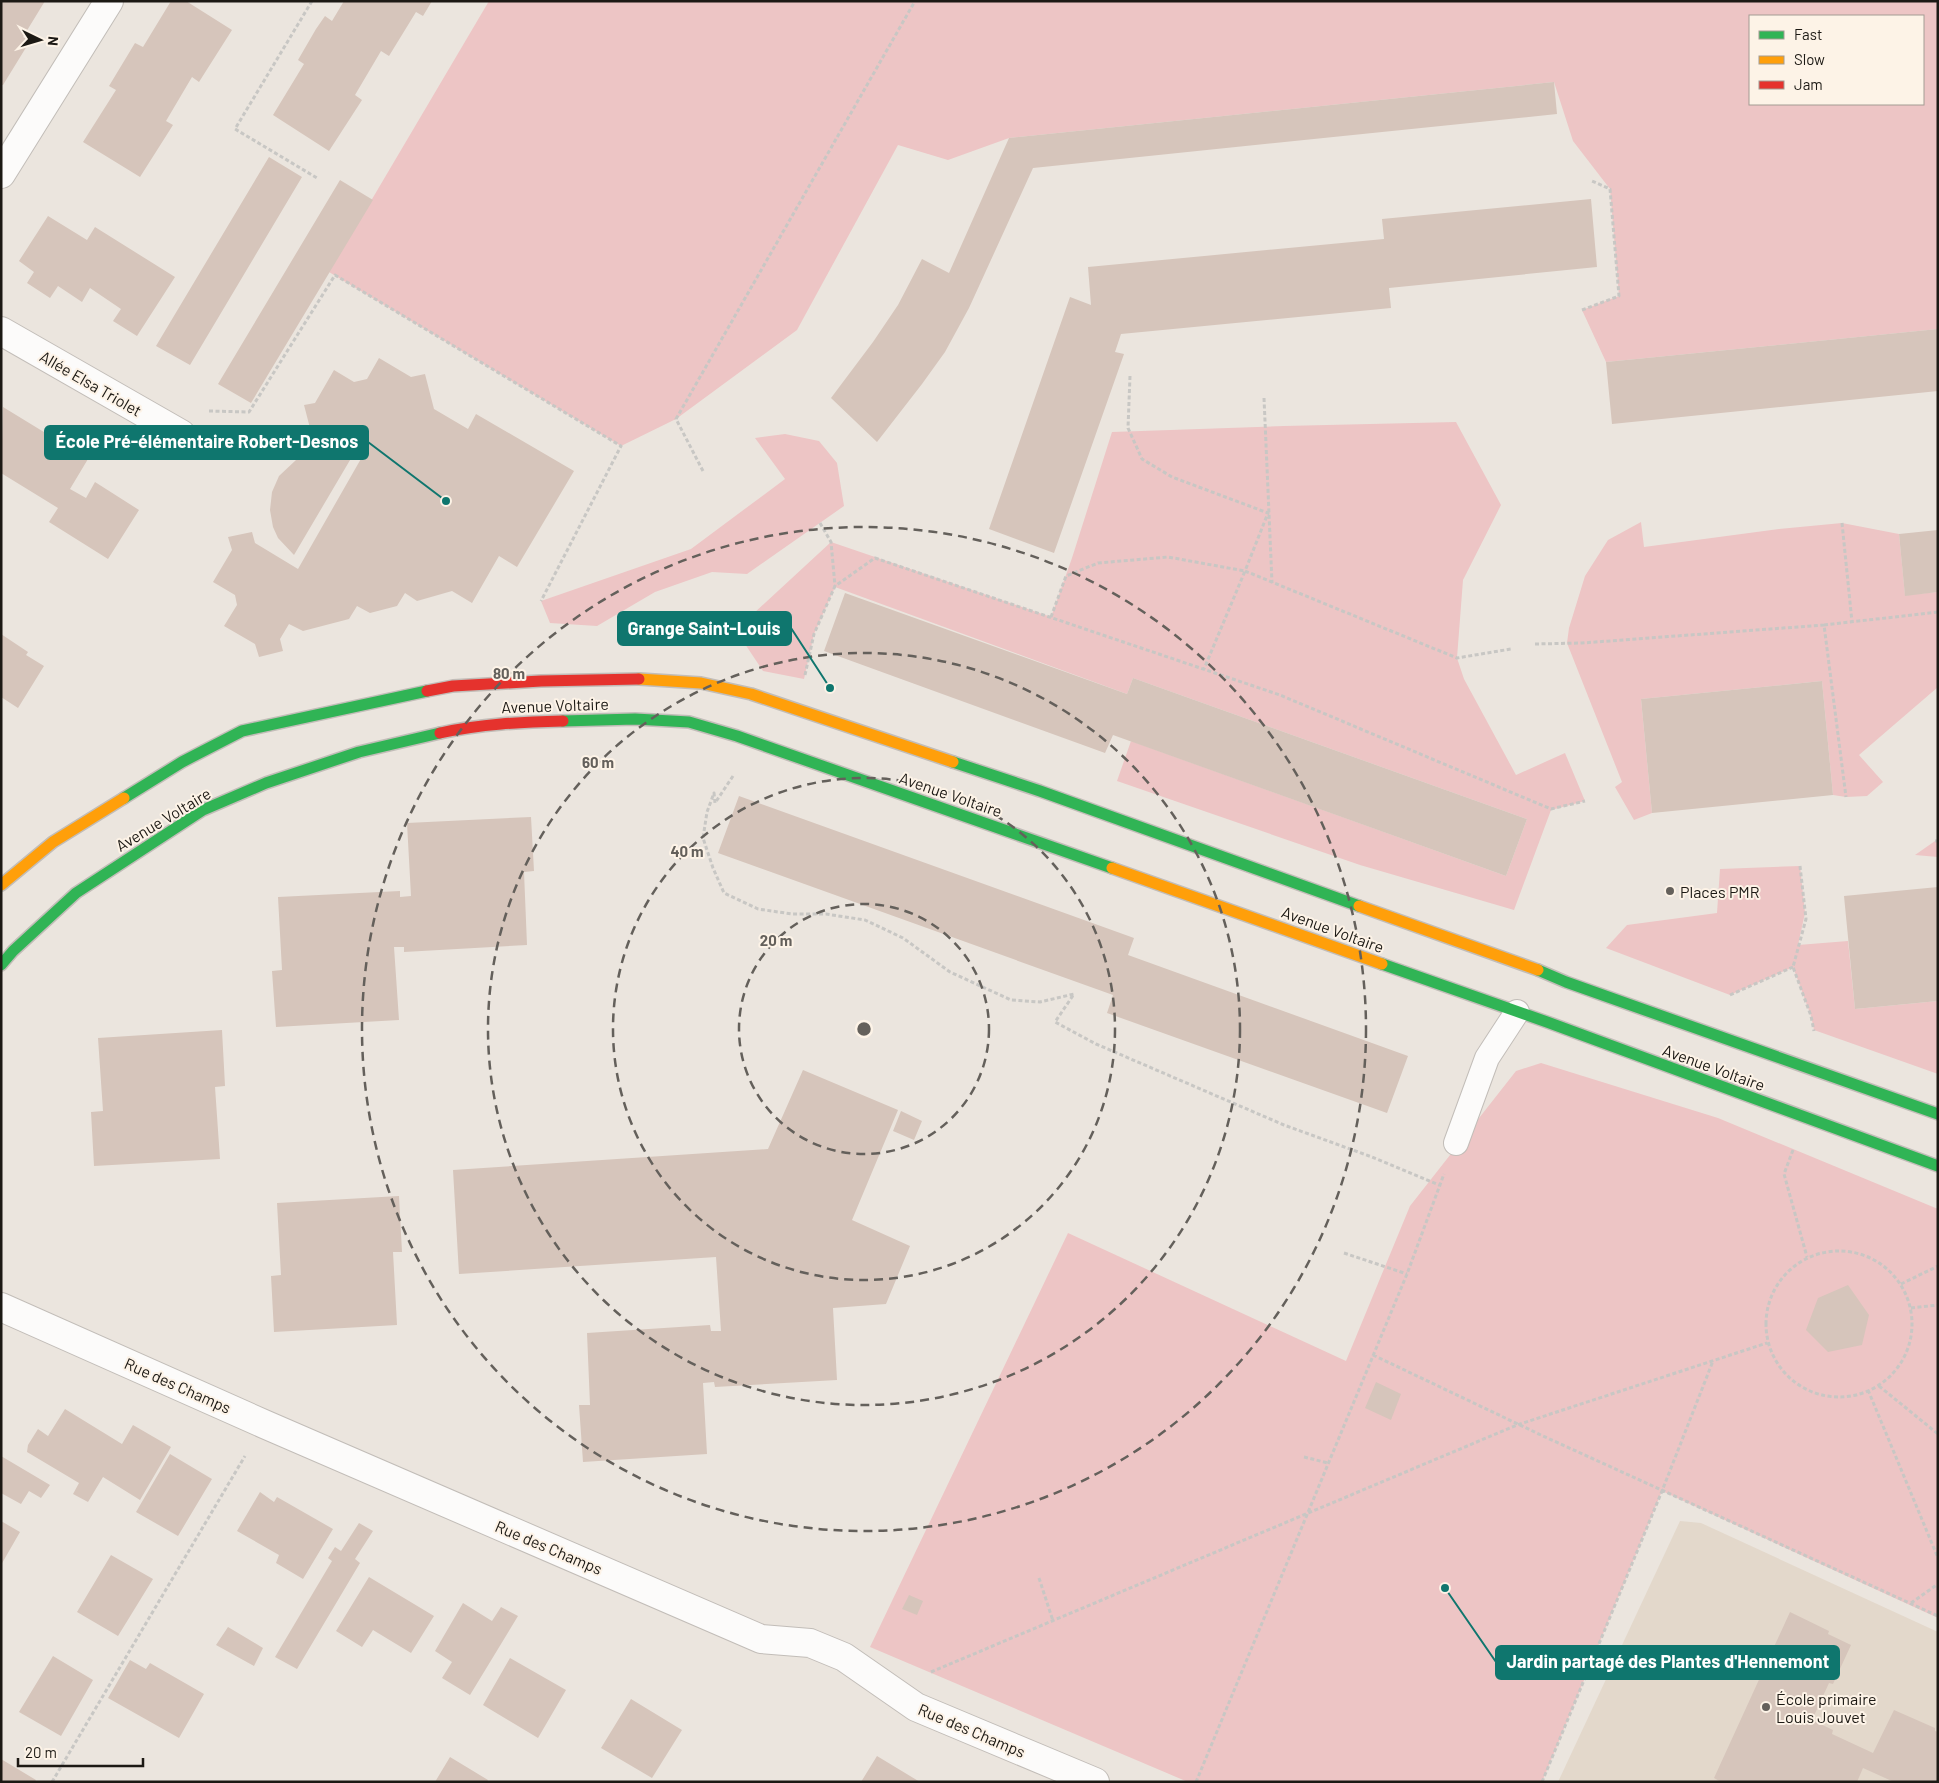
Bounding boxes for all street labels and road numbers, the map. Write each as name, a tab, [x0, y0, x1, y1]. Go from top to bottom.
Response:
street label: Allée Elsa Triolet	[37, 346, 145, 420]
street label: Avenue Voltaire	[501, 694, 609, 716]
street label: Avenue Voltaire	[897, 768, 1005, 820]
street label: Avenue Voltaire	[112, 783, 214, 855]
street label: Avenue Voltaire	[1279, 902, 1387, 956]
street label: Avenue Voltaire	[1660, 1040, 1768, 1094]
street label: Rue des Champs	[122, 1353, 234, 1417]
street label: Rue des Champs	[493, 1516, 605, 1578]
street label: Rue des Champs	[916, 1699, 1028, 1761]

